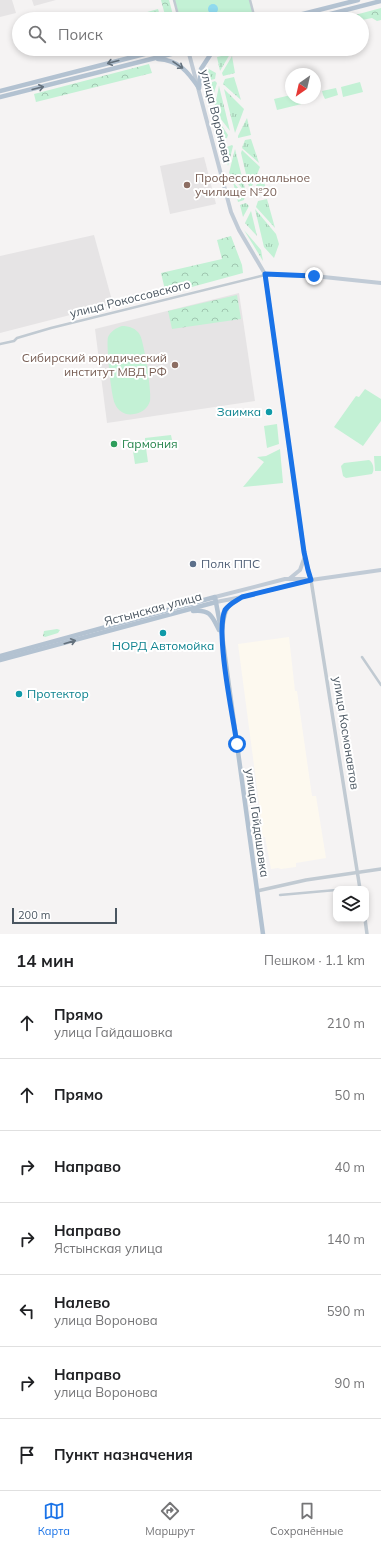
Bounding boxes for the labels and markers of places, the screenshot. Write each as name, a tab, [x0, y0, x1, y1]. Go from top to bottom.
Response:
place label: Профессиональное училище №20	[195, 170, 310, 199]
marker: Профессиональное училище №20	[182, 180, 192, 190]
place label: Сибирский юридический институт МВД РФ	[22, 350, 167, 379]
marker: Сибирский юридический институт МВД РФ	[170, 360, 180, 370]
place label: Заимка	[217, 404, 261, 419]
marker: Заимка	[264, 407, 274, 417]
place label: Гармония	[122, 436, 178, 451]
marker: Гармония	[109, 439, 119, 449]
place label: Полк ППС	[201, 556, 260, 571]
marker: Полк ППС	[188, 559, 198, 569]
marker: НОРД Автомойка	[158, 628, 168, 638]
place label: НОРД Автомойка	[112, 638, 214, 653]
place label: Протектор	[27, 686, 89, 701]
marker: Протектор	[14, 689, 24, 699]

